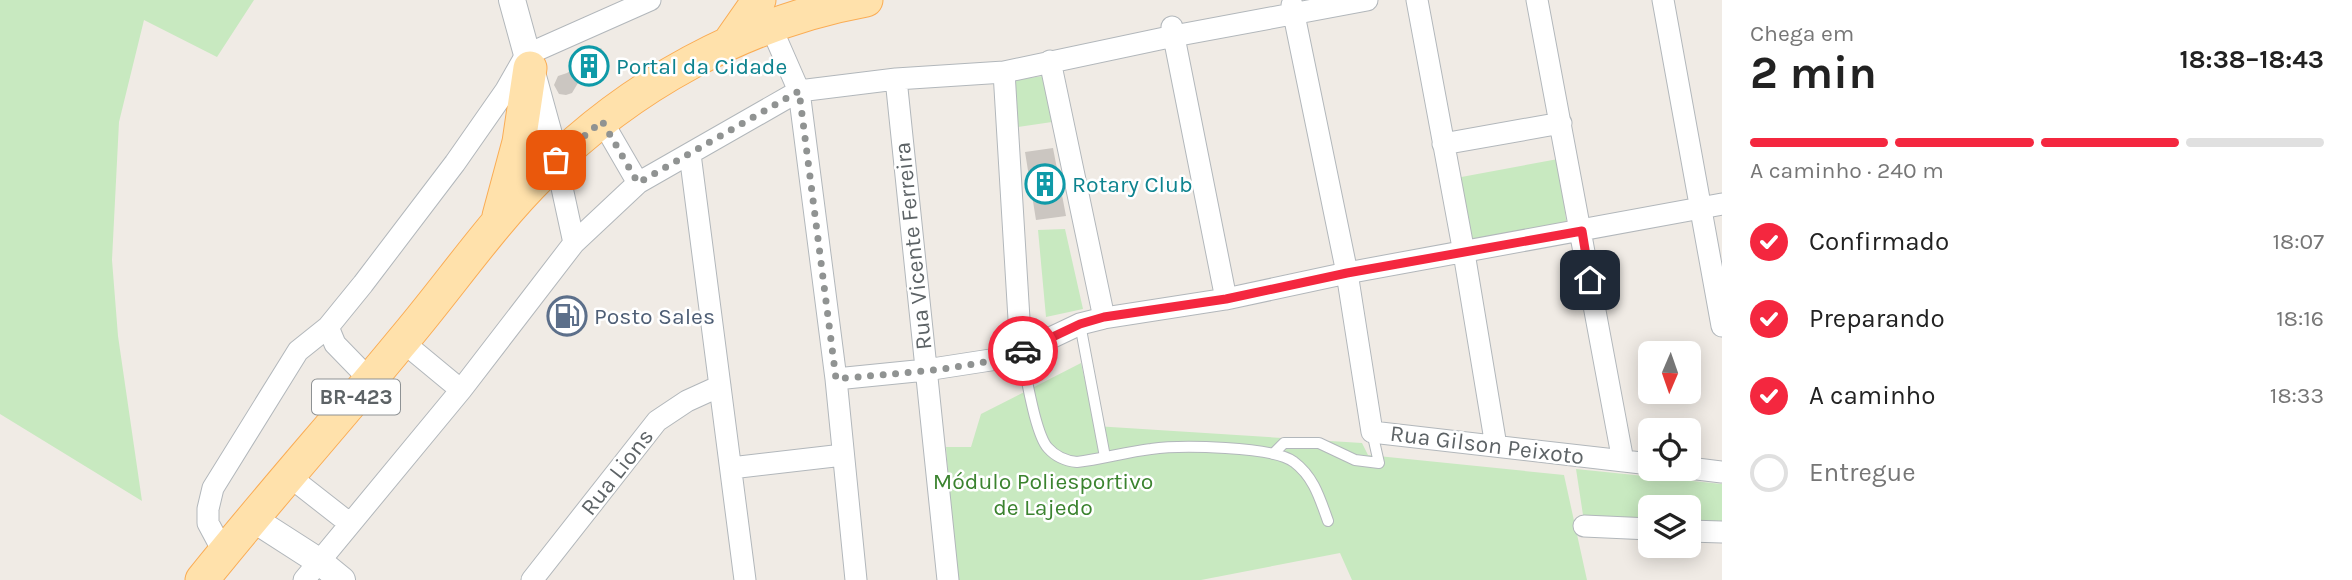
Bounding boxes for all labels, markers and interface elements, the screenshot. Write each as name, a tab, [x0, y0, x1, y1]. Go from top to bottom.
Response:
text: Chega em	[1750, 20, 1854, 47]
text: 18:38–18:43	[2180, 44, 2324, 75]
building icon: Portal da Cidade	[568, 45, 610, 87]
text: 2 min	[1750, 46, 1877, 100]
place label: Portal da Cidade	[616, 53, 787, 80]
pin	[526, 130, 586, 190]
icon: bag	[537, 141, 575, 179]
street label: Rua Vicente Ferreira	[889, 141, 937, 351]
text: A caminho · 240 m	[1750, 157, 1944, 184]
building icon: Rotary Club	[1024, 163, 1066, 205]
place label: Rotary Club	[1072, 171, 1193, 198]
icon: check	[1750, 223, 1788, 261]
text: Confirmado	[1809, 226, 1949, 257]
text: 18:07	[2273, 228, 2324, 255]
pin	[1560, 250, 1620, 310]
icon: home	[1571, 261, 1609, 299]
fuel station icon: Posto Sales	[546, 295, 588, 337]
icon: check	[1750, 300, 1788, 338]
place label: Posto Sales	[594, 303, 715, 330]
text: Preparando	[1809, 303, 1945, 334]
text: 18:16	[2276, 305, 2324, 332]
courier	[988, 316, 1058, 386]
icon: car	[1004, 332, 1042, 370]
north arrow	[1638, 341, 1701, 404]
map controls	[1638, 341, 1701, 558]
icon: check	[1750, 377, 1788, 415]
road number: BR-423	[312, 380, 400, 414]
text: A caminho	[1809, 380, 1936, 411]
text: 18:33	[2270, 382, 2324, 409]
button: locate	[1638, 418, 1701, 481]
street label: Rua Gilson Peixoto	[1388, 420, 1586, 470]
street label: Rua Lions	[575, 423, 659, 521]
text: Entregue	[1809, 457, 1916, 488]
park label: Módulo Poliesportivo de Lajedo	[933, 468, 1153, 521]
button: layers	[1638, 495, 1701, 558]

